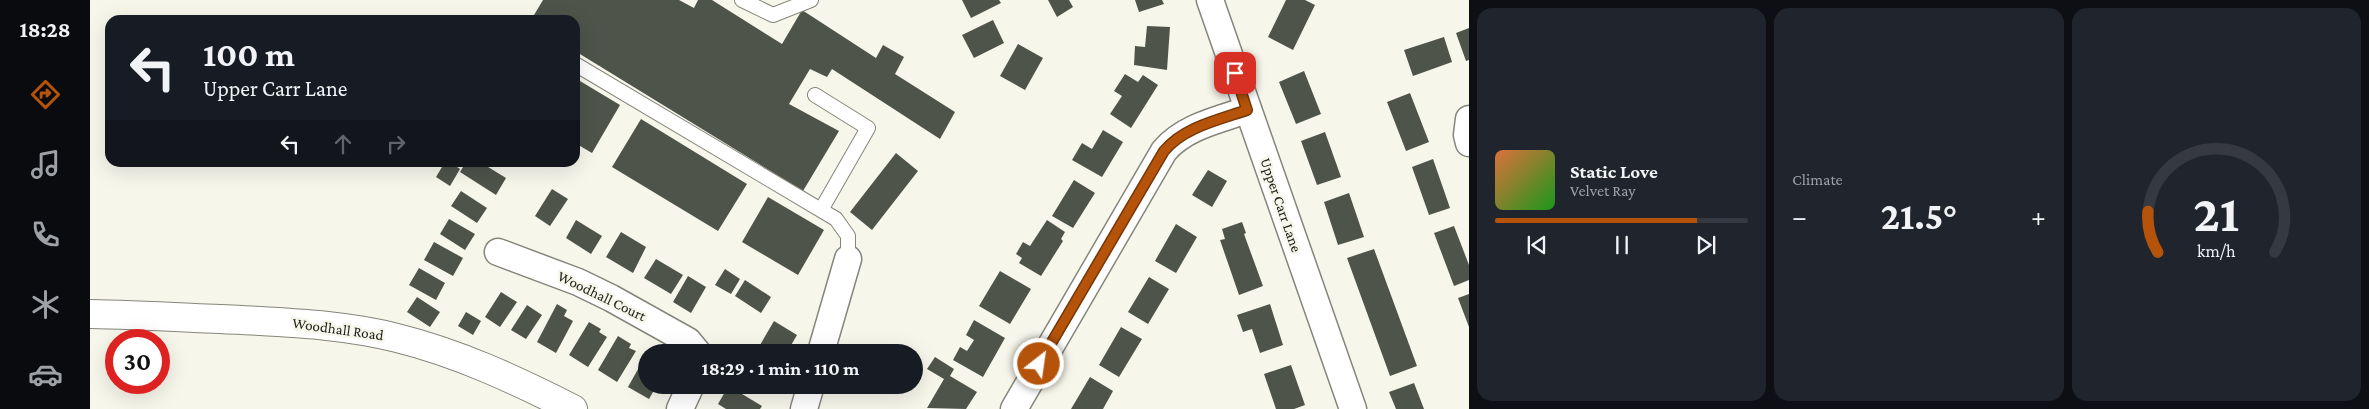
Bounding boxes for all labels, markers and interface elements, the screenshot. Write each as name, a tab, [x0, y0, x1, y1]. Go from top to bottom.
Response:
text: 18:28	[19, 17, 71, 42]
icon: left	[120, 35, 185, 100]
text: 100 m	[203, 35, 295, 74]
pin	[1214, 52, 1256, 94]
icon: arrive	[1221, 59, 1249, 87]
text: Upper Carr Lane	[203, 76, 347, 101]
icon: directions	[28, 77, 63, 112]
icon: left	[276, 130, 304, 158]
icon: ahead	[329, 130, 357, 158]
icon: right	[382, 130, 410, 158]
icon: music	[28, 147, 63, 182]
street label: Upper Carr Lane	[1256, 156, 1305, 255]
text: Static Love	[1570, 161, 1658, 182]
text: Climate	[1792, 171, 1843, 188]
text: Velvet Ray	[1570, 182, 1636, 199]
text: 21	[2193, 184, 2239, 242]
text: 21.5°	[1881, 195, 1957, 237]
text: −	[1792, 201, 1807, 232]
text: +	[2031, 201, 2046, 232]
icon: phone	[28, 217, 63, 252]
icon: previous	[1523, 231, 1551, 259]
icon: pause	[1608, 231, 1636, 259]
icon: next	[1692, 231, 1720, 259]
text: km/h	[2197, 241, 2236, 261]
street label: Woodhall Court	[555, 268, 650, 325]
icon: climate	[28, 287, 63, 322]
street label: Woodhall Road	[291, 315, 385, 343]
speed limit sign: 30	[105, 329, 170, 394]
position arrow	[1012, 337, 1064, 389]
icon: car	[28, 357, 63, 392]
text: 18:29 · 1 min · 110 m	[702, 358, 859, 379]

